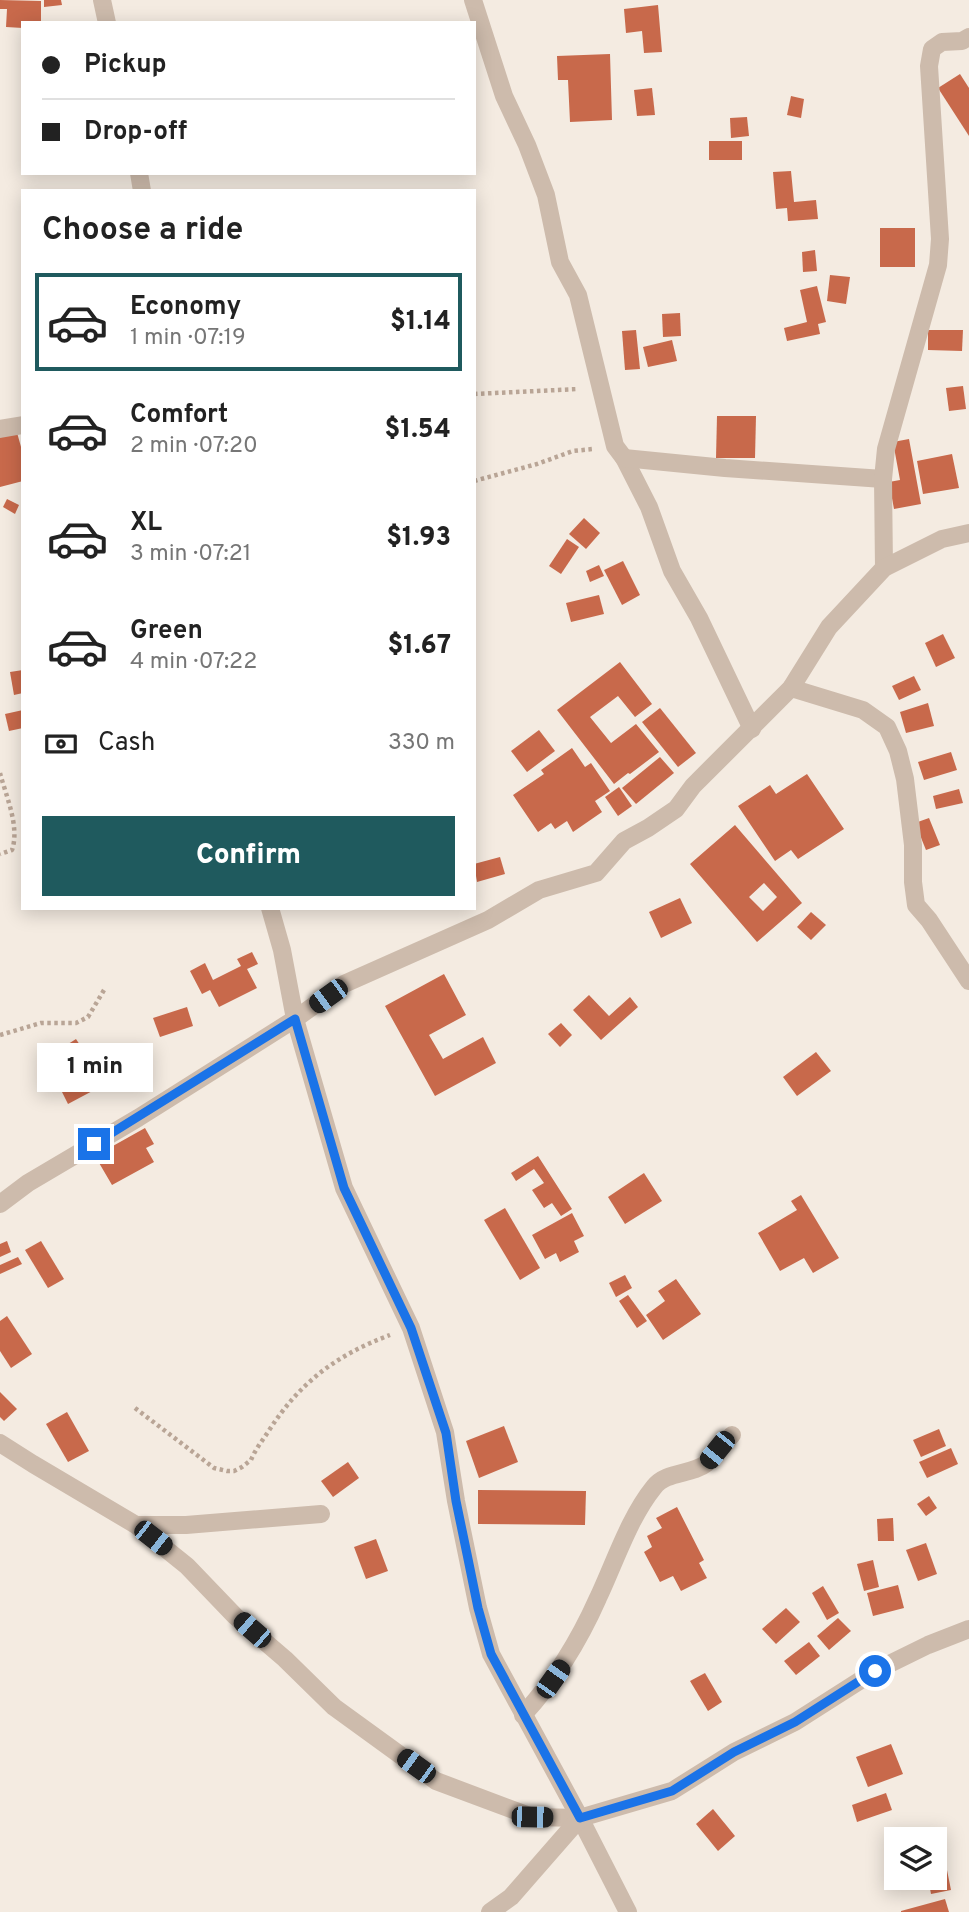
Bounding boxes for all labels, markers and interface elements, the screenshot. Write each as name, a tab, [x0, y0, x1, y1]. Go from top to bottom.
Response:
text: Pickup	[84, 49, 167, 82]
text: Drop-off	[84, 116, 187, 149]
text: Choose a ride	[42, 211, 243, 251]
icon: car	[46, 291, 109, 354]
text: Economy	[130, 291, 241, 324]
text: $1.14	[390, 306, 451, 339]
text: 1 min · 07:19	[130, 324, 246, 353]
icon: car	[46, 399, 109, 462]
text: Comfort	[130, 399, 228, 432]
text: $1.54	[385, 414, 451, 447]
text: 2 min · 07:20	[130, 432, 258, 461]
icon: car	[46, 507, 109, 570]
text: XL	[130, 507, 162, 540]
text: $1.93	[386, 522, 451, 555]
text: 3 min · 07:21	[130, 540, 251, 569]
icon: car	[46, 615, 109, 678]
text: Green	[130, 615, 203, 648]
text: $1.67	[387, 630, 451, 663]
text: 4 min · 07:22	[130, 648, 257, 677]
icon: cash	[42, 725, 80, 763]
text: Cash	[98, 727, 155, 760]
text: 330 m	[388, 729, 455, 758]
button: Confirm	[42, 816, 455, 896]
car	[305, 975, 352, 1017]
callout: 1 min	[36, 1042, 152, 1092]
text: 1 min	[67, 1053, 123, 1082]
route end	[78, 1128, 110, 1160]
car	[696, 1427, 739, 1473]
car	[130, 1517, 177, 1559]
car	[230, 1608, 275, 1652]
route start	[859, 1655, 891, 1687]
car	[533, 1656, 574, 1702]
car	[393, 1745, 440, 1787]
car	[511, 1806, 554, 1828]
map controls	[884, 1827, 947, 1890]
button: layers	[884, 1827, 947, 1890]

